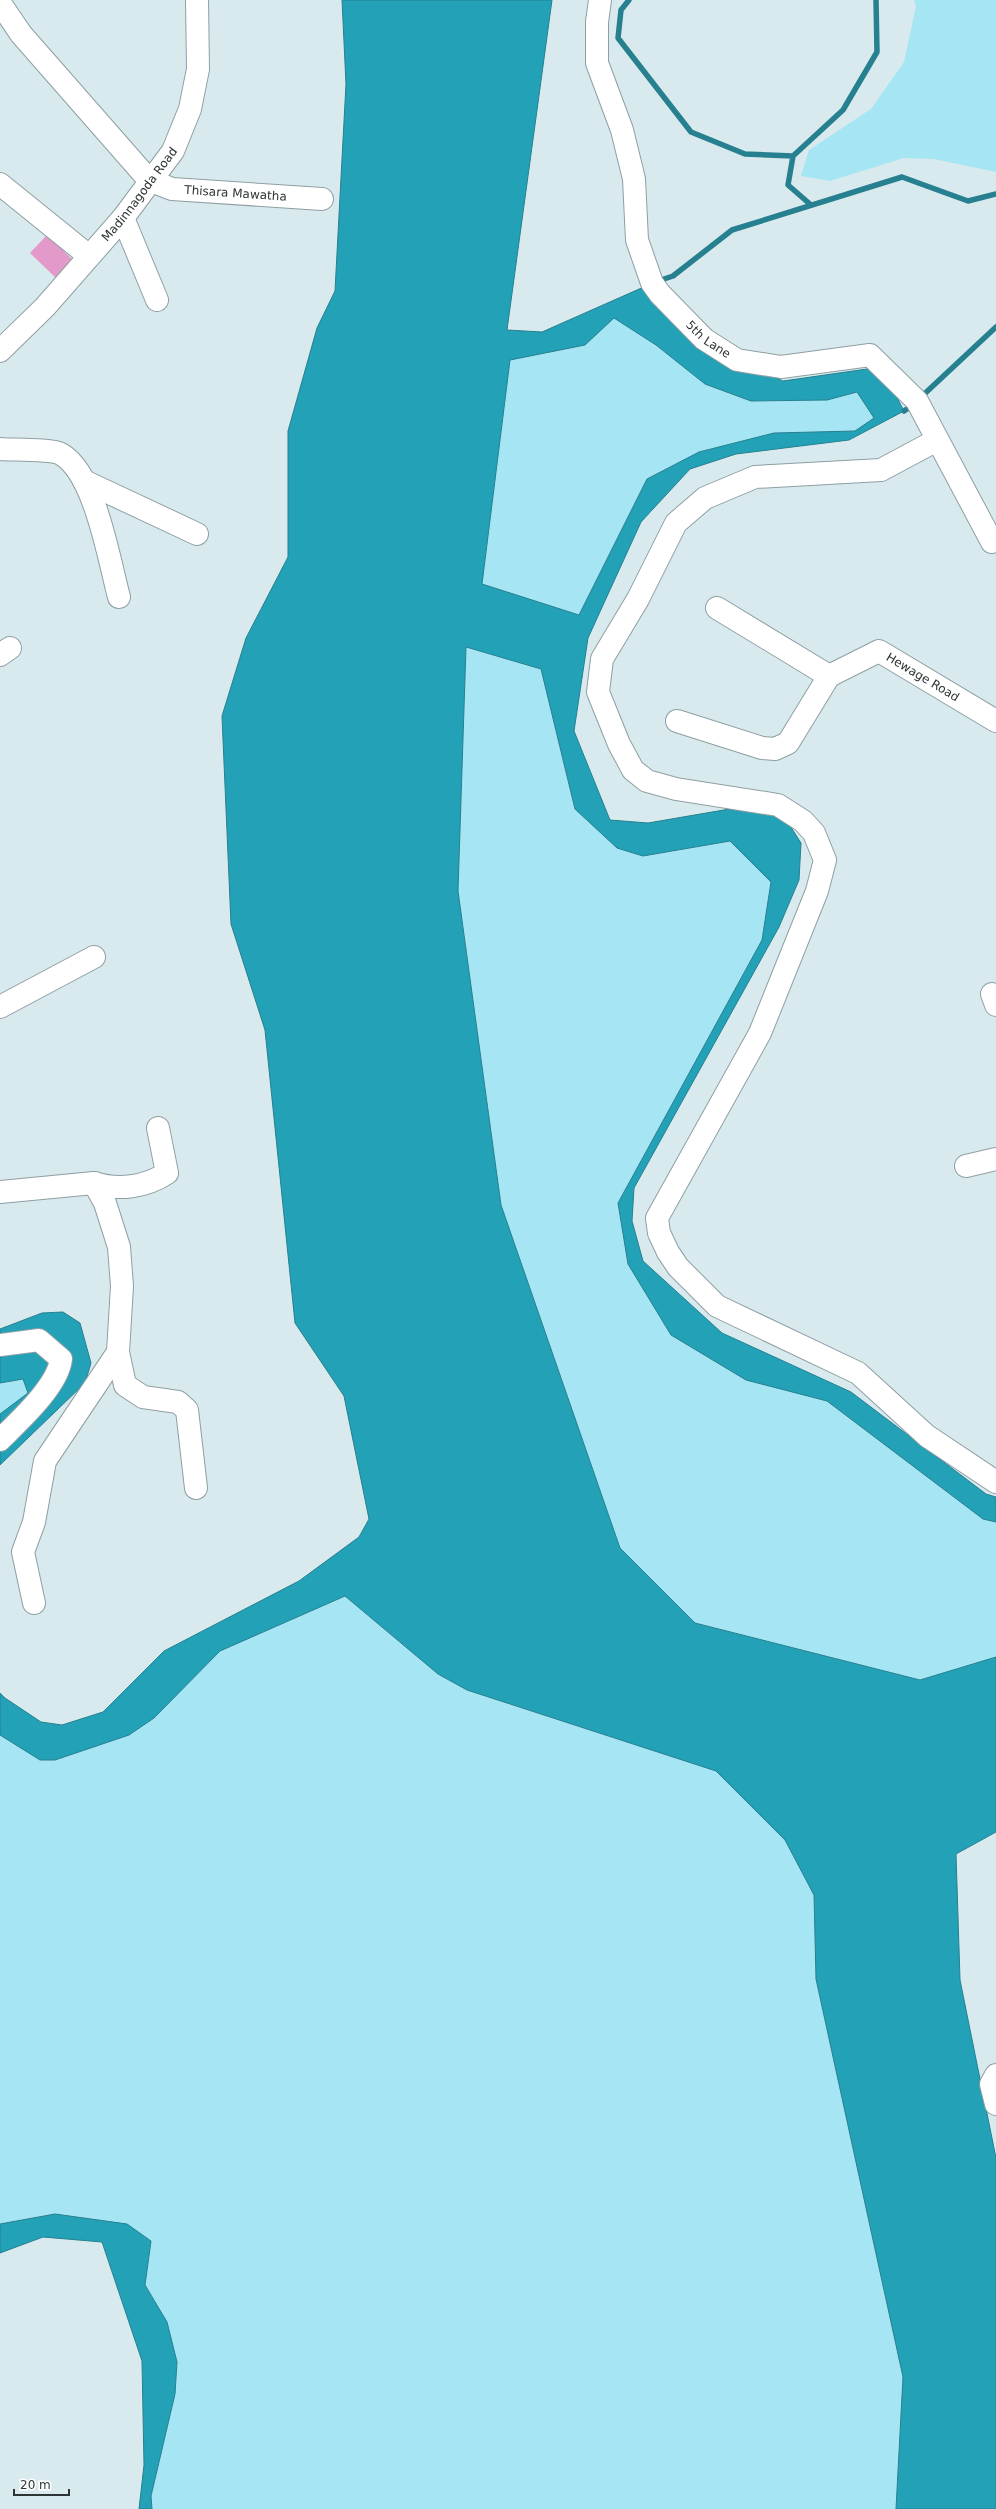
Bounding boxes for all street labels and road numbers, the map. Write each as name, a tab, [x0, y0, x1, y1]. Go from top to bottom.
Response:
street label: Madinnagoda Road	[99, 145, 180, 244]
street label: Thisara Mawatha	[183, 183, 287, 204]
street label: 5th Lane	[683, 318, 733, 361]
street label: Hewage Road	[884, 650, 962, 704]

